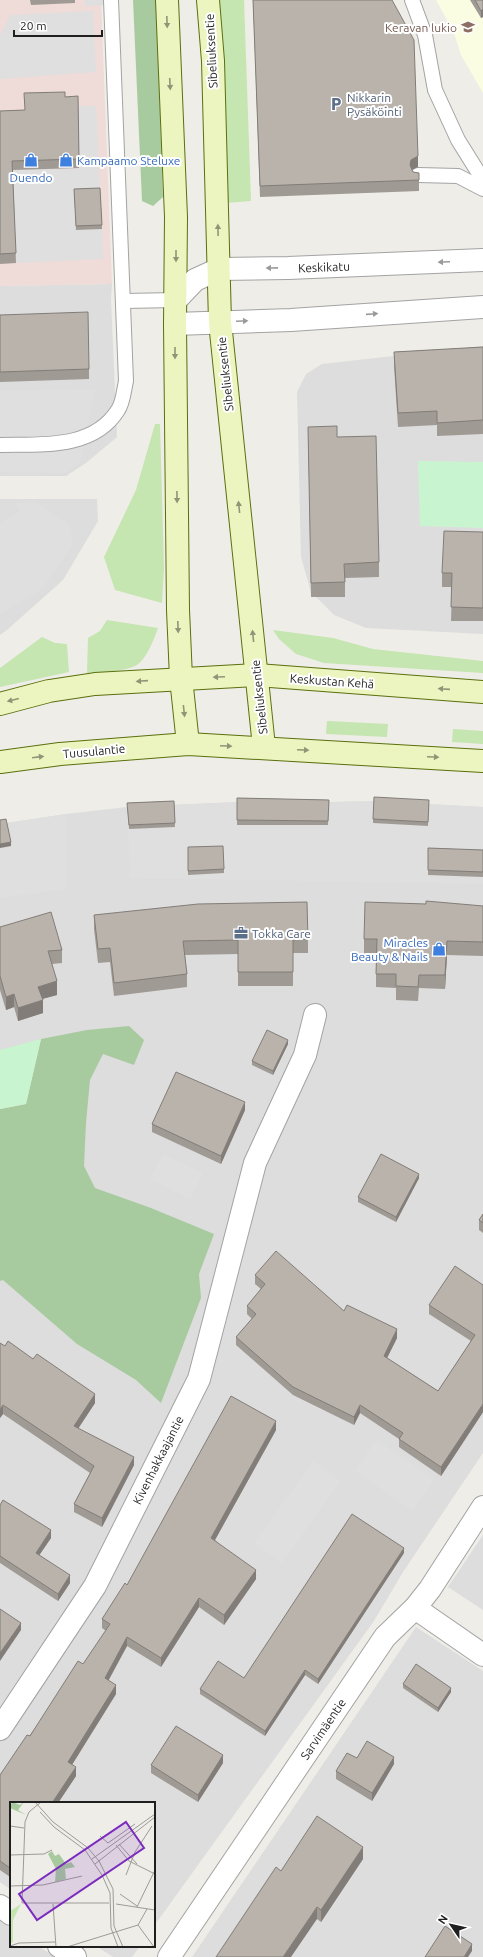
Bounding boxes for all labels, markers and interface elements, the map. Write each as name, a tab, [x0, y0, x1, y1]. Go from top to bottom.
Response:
scale bar	[14, 12, 102, 38]
street label: Sibeliuksentie	[203, 13, 219, 89]
one-way arrow	[164, 16, 171, 28]
text: 20 m	[20, 19, 47, 32]
school or university icon: Keravan lukio	[460, 19, 476, 35]
place label: Keravan lukio	[385, 21, 457, 34]
one-way arrow	[167, 78, 173, 91]
place label: Nikkarin Pysäköinti	[347, 91, 402, 118]
parking icon: Nikkarin Pysäköinti	[328, 96, 344, 112]
shop icon: Duendo	[23, 152, 39, 168]
shop icon: Kampaamo Steluxe	[58, 152, 74, 168]
place label: Kampaamo Steluxe	[77, 154, 180, 167]
place label: Duendo	[10, 171, 52, 184]
one-way arrow	[215, 223, 221, 236]
one-way arrow	[173, 250, 179, 263]
one-way arrow	[437, 259, 450, 265]
street label: Keskikatu	[298, 260, 350, 274]
one-way arrow	[265, 265, 278, 271]
one-way arrow	[366, 311, 378, 318]
one-way arrow	[236, 318, 248, 325]
street label: Sibeliuksentie	[215, 336, 235, 412]
one-way arrow	[172, 347, 178, 360]
one-way arrow	[173, 491, 180, 503]
one-way arrow	[236, 501, 242, 513]
one-way arrow	[175, 621, 182, 633]
one-way arrow	[250, 630, 256, 643]
street label: Sibeliuksentie	[249, 659, 269, 735]
street label: Keskustan Kehä	[289, 672, 375, 690]
one-way arrow	[212, 674, 225, 680]
one-way arrow	[136, 677, 148, 684]
one-way arrow	[438, 686, 450, 693]
one-way arrow	[7, 698, 20, 704]
one-way arrow	[181, 705, 187, 717]
street label: Tuusulantie	[62, 742, 126, 760]
one-way arrow	[220, 743, 233, 749]
one-way arrow	[297, 746, 309, 753]
one-way arrow	[32, 753, 45, 760]
one-way arrow	[427, 754, 439, 761]
office icon: Tokka Care	[233, 925, 249, 941]
place label: Tokka Care	[252, 927, 311, 940]
place label: Miracles Beauty & Nails	[351, 936, 428, 963]
shop icon: Miracles Beauty & Nails	[431, 941, 447, 957]
street label: Kivenhakkaajantie	[130, 1414, 186, 1506]
street label: Sarvimäentie	[298, 1696, 348, 1762]
inset map	[10, 1802, 155, 1947]
north arrow	[431, 1905, 471, 1945]
text: N	[435, 1913, 450, 1926]

